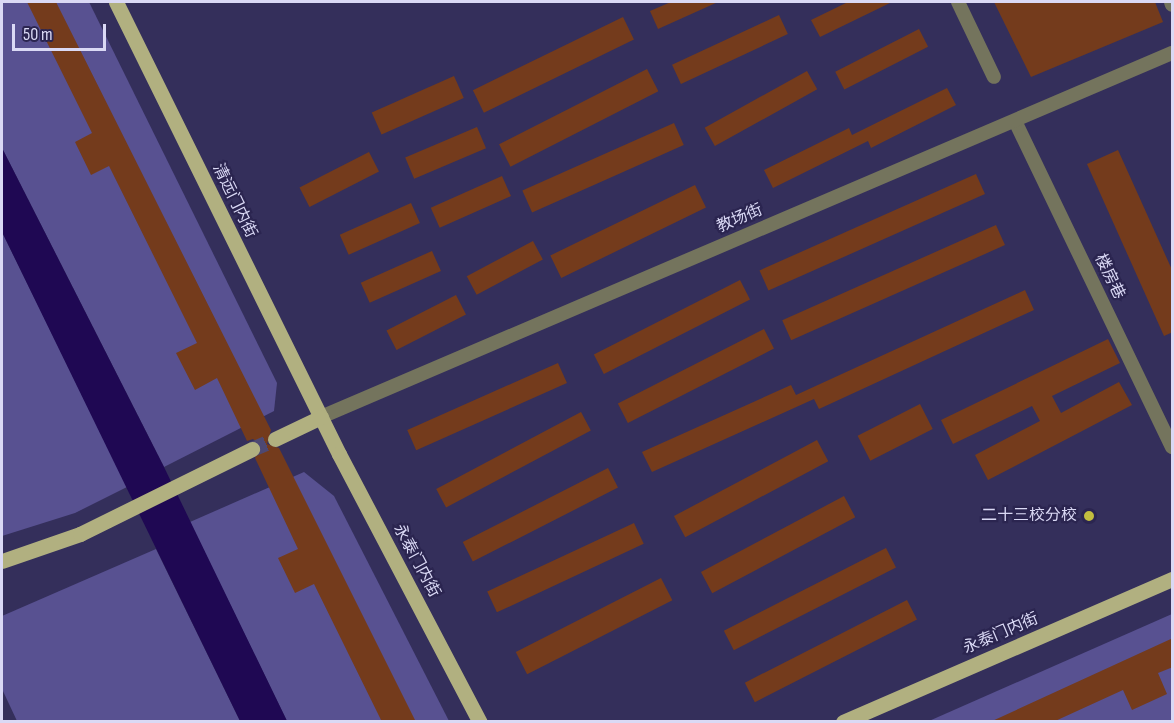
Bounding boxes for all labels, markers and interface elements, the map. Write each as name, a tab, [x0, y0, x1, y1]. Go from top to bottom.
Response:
scale bar	[15, 12, 110, 50]
text: 50 m	[23, 24, 53, 45]
street label: 清远门内街	[208, 161, 260, 241]
street label: 教场街	[714, 201, 766, 237]
street label: 楼房巷	[1090, 251, 1128, 303]
place label: 二十三校分校	[981, 506, 1077, 526]
marker: 二十三校分校	[1082, 509, 1096, 523]
street label: 永泰门内街	[389, 521, 443, 601]
street label: 永泰门内街	[960, 610, 1042, 658]

